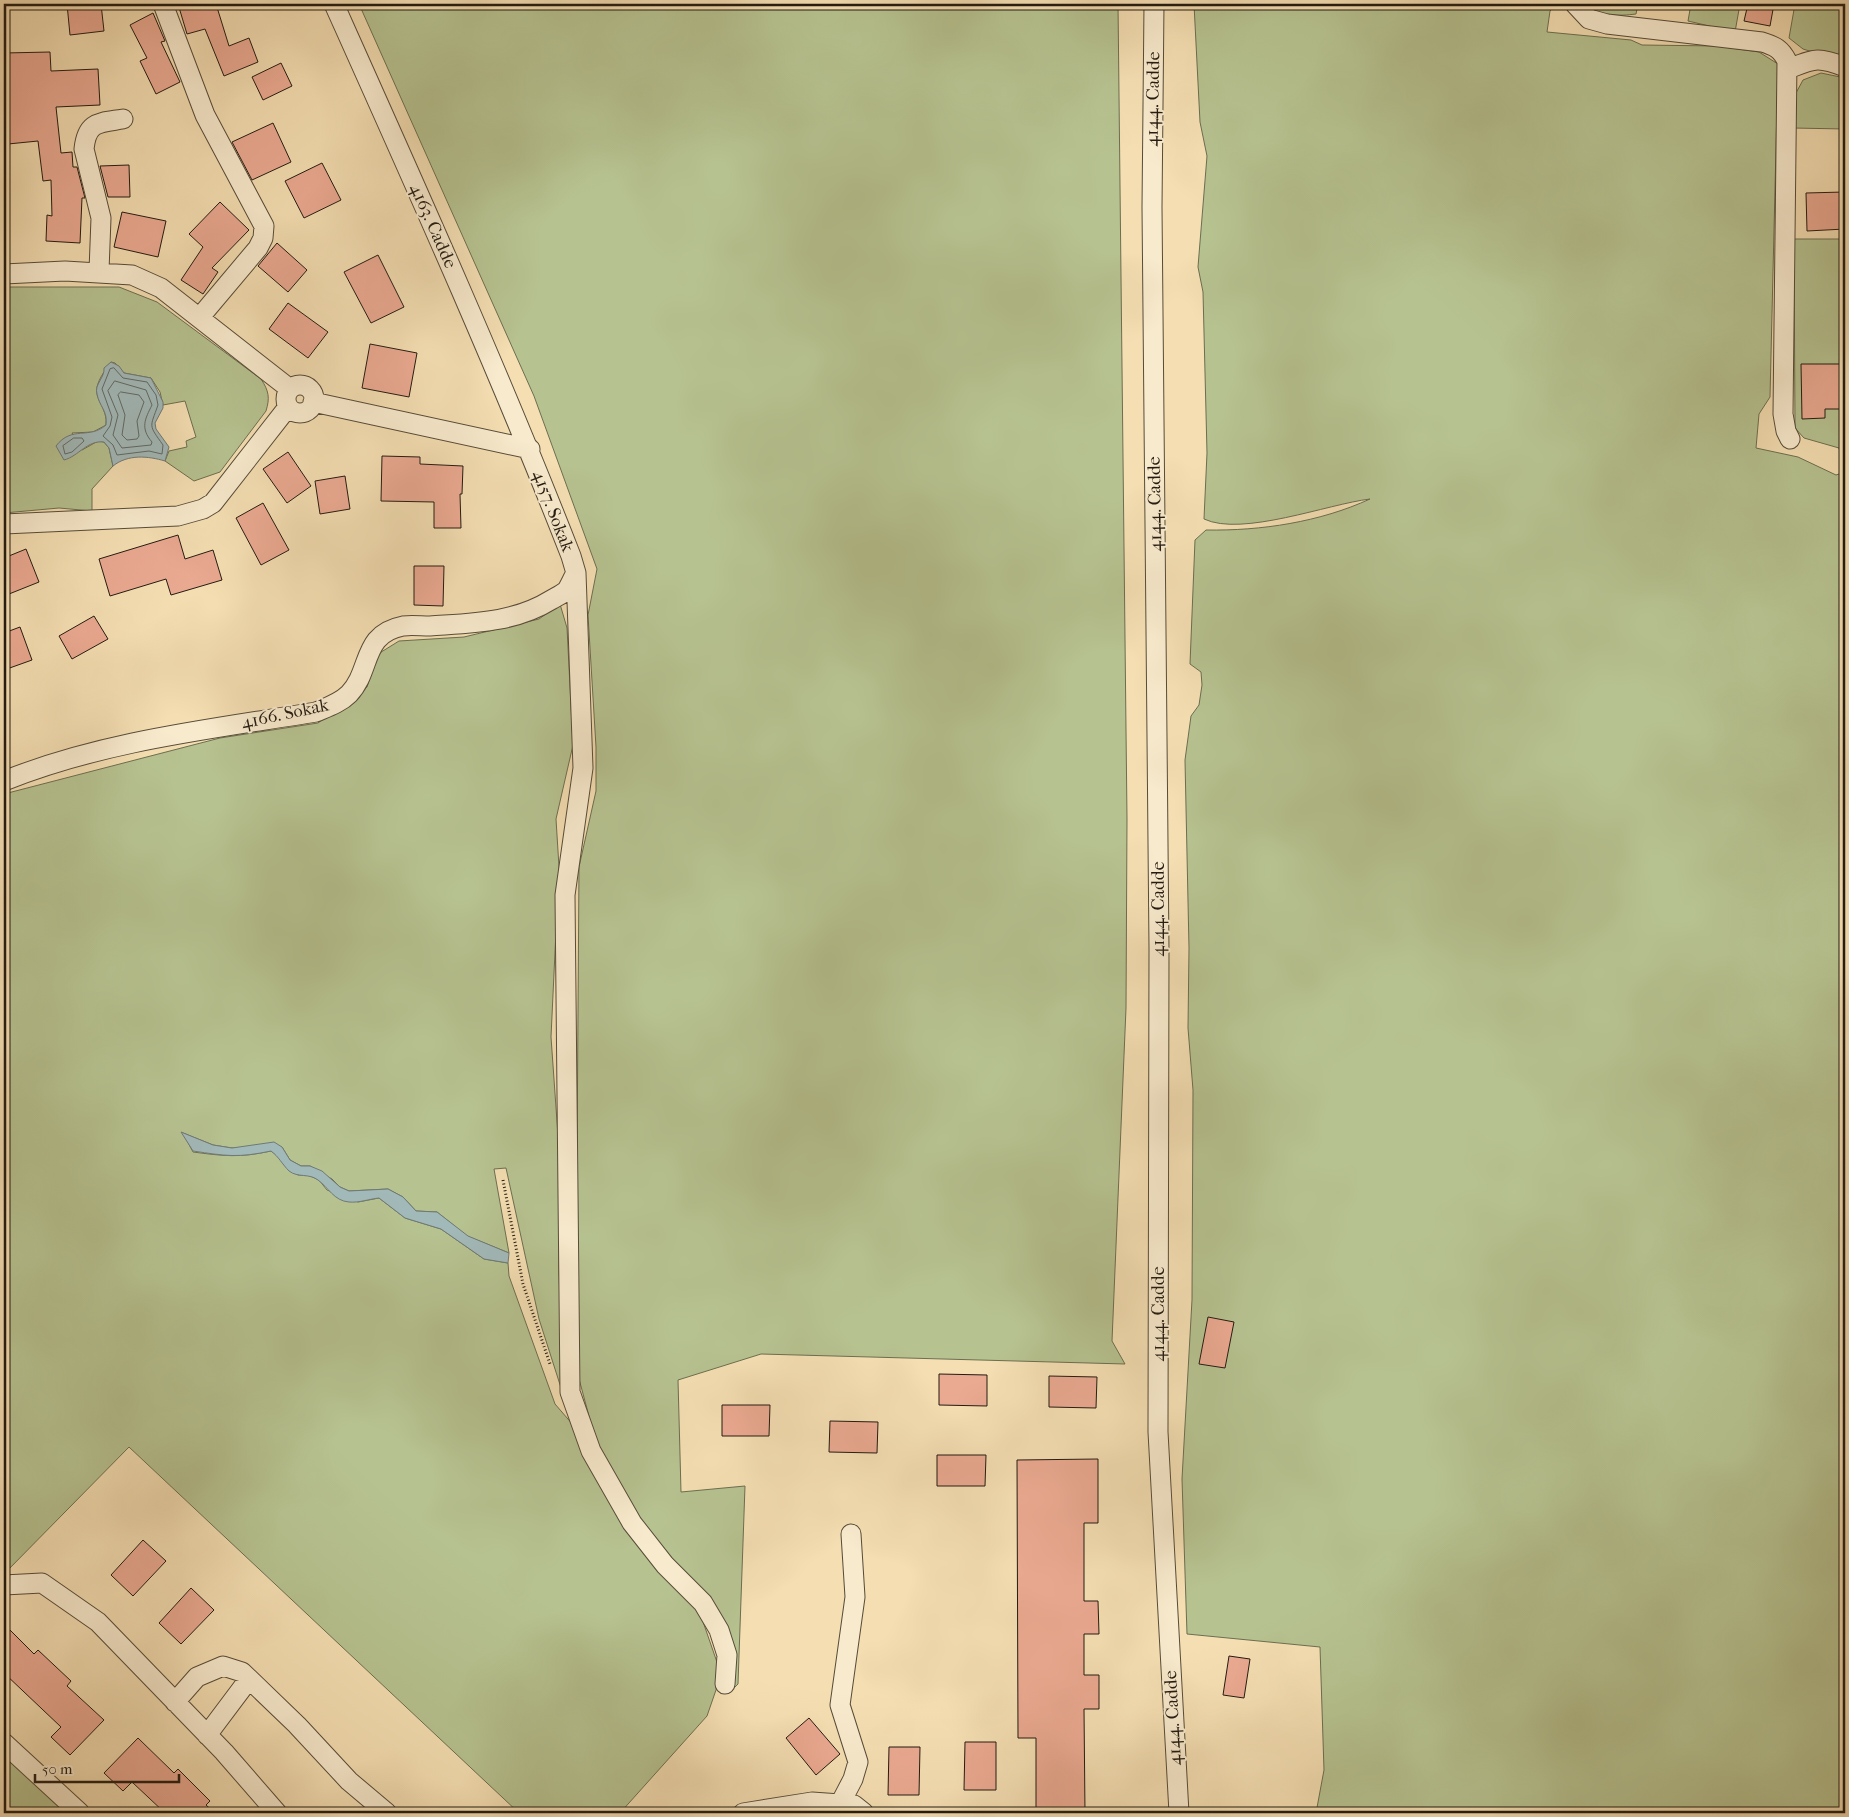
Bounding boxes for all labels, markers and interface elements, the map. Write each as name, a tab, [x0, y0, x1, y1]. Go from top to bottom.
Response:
street label: 4144. Cadde	[1142, 51, 1164, 147]
street label: 4163. Cadde	[405, 180, 461, 272]
street label: 4144. Cadde	[1144, 456, 1166, 552]
street label: 4157. Sokak	[528, 467, 578, 555]
street label: 4166. Sokak	[239, 694, 331, 734]
street label: 4144. Cadde	[1148, 861, 1169, 957]
street label: 4144. Cadde	[1148, 1266, 1169, 1362]
street label: 4144. Cadde	[1160, 1670, 1186, 1766]
scale bar	[35, 1752, 179, 1784]
text: 50 m	[42, 1760, 73, 1778]

